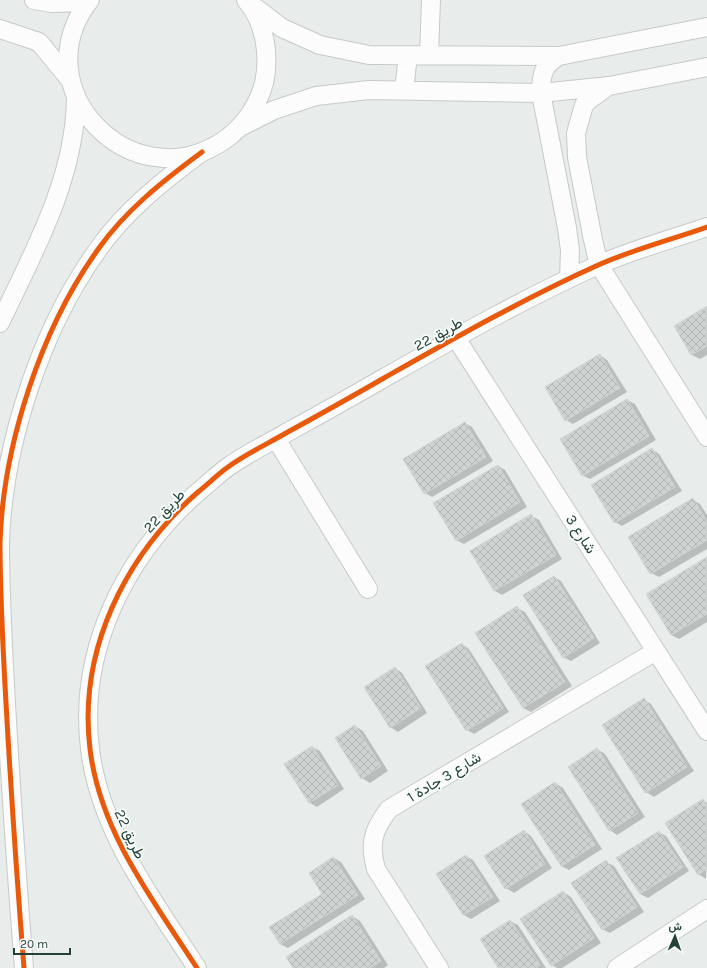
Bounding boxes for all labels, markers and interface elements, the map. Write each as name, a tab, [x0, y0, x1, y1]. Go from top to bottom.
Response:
street label: طريق 22	[411, 313, 466, 356]
street label: طريق 22	[139, 485, 189, 537]
street label: شارع 3	[560, 511, 600, 558]
street label: شارع 3 جادة 1	[404, 748, 485, 808]
street label: طريق 22	[110, 806, 149, 862]
north arrow	[655, 916, 695, 956]
text: ش	[668, 920, 682, 933]
scale bar	[14, 930, 70, 956]
text: 20 m	[20, 937, 48, 951]

